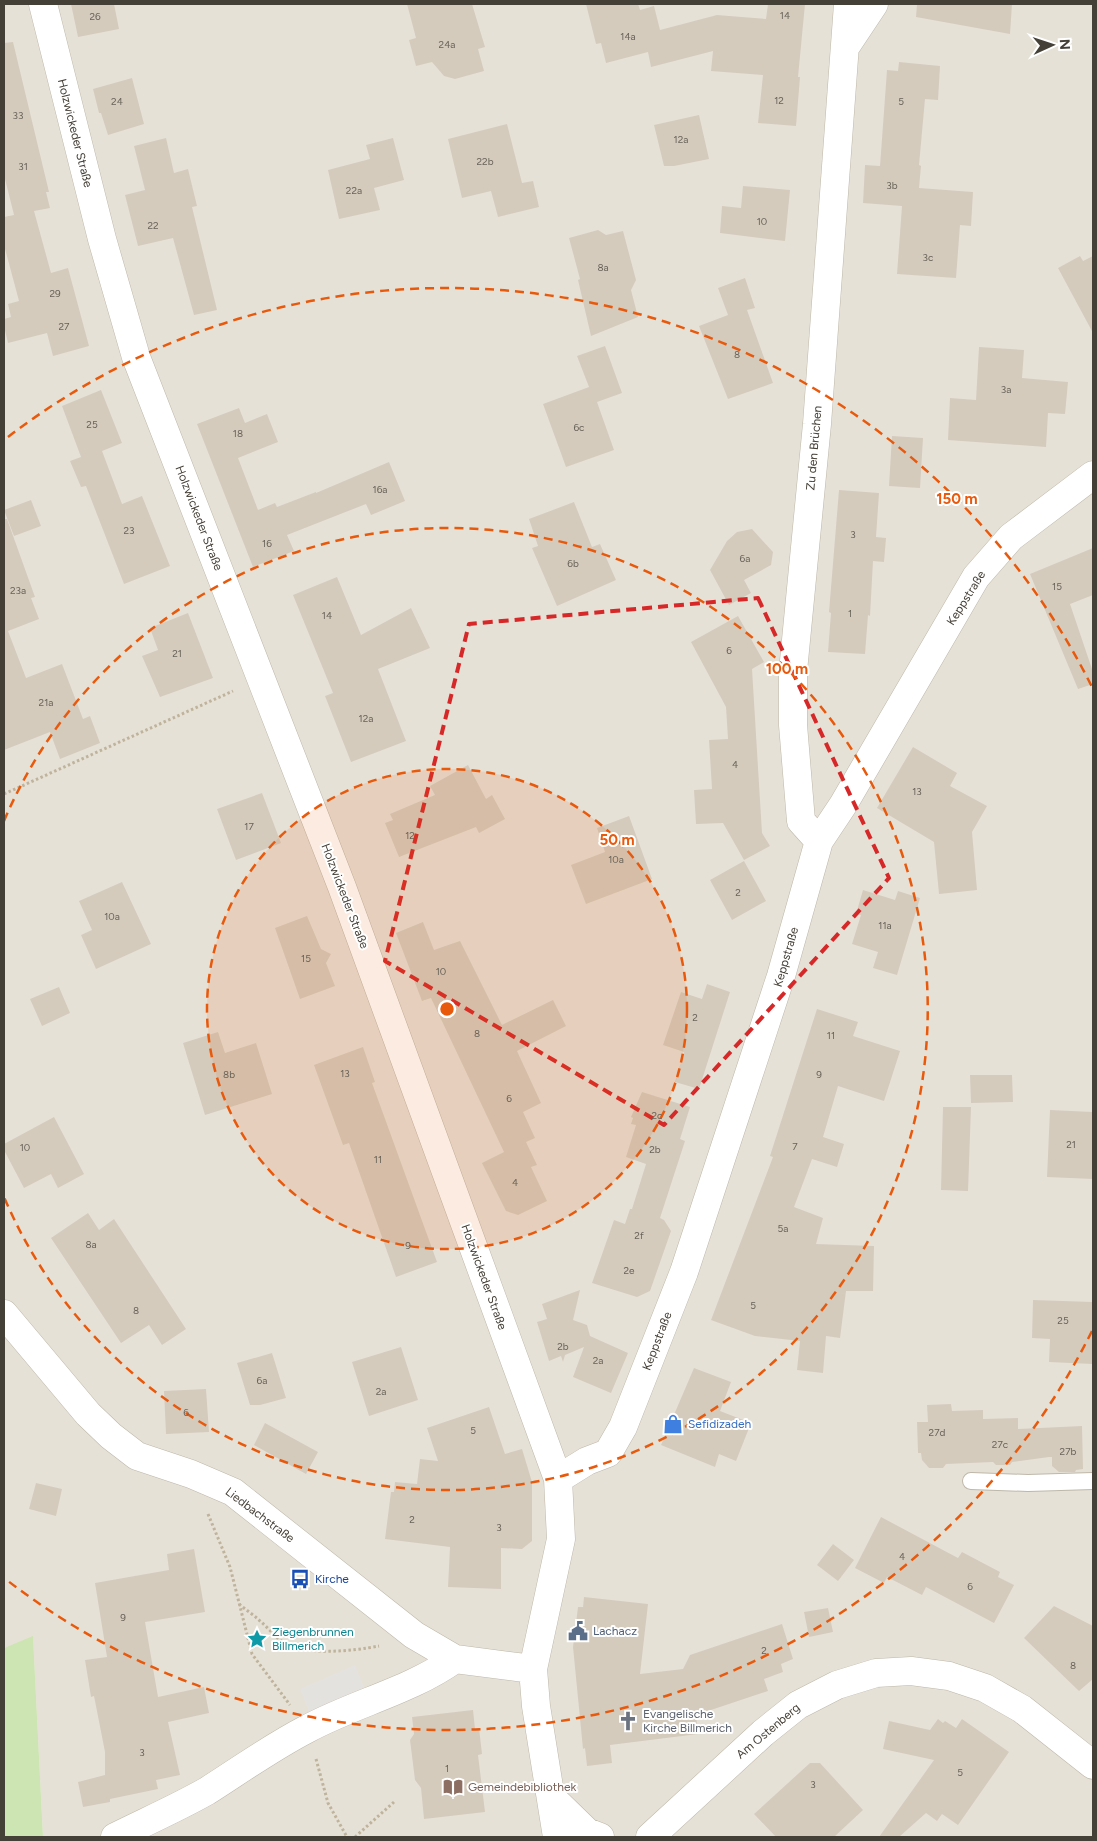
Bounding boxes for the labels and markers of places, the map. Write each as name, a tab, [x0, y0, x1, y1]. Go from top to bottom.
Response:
centre of rings	[438, 1000, 456, 1018]
shop icon: Sefidizadeh	[662, 1413, 684, 1435]
place label: Sefidizadeh	[688, 1417, 752, 1431]
bus stop icon: Kirche	[289, 1568, 311, 1590]
place label: Kirche	[315, 1572, 349, 1586]
public building icon: Lachacz	[567, 1620, 589, 1642]
place label: Lachacz	[593, 1624, 637, 1638]
place label: Ziegenbrunnen Billmerich	[272, 1625, 354, 1653]
place icon: Ziegenbrunnen Billmerich	[246, 1628, 268, 1650]
place label: Evangelische Kirche Billmerich	[643, 1707, 732, 1735]
church icon: Evangelische Kirche Billmerich	[617, 1710, 639, 1732]
library icon: Gemeindebibliothek	[442, 1776, 464, 1798]
place label: Gemeindebibliothek	[468, 1780, 577, 1794]

